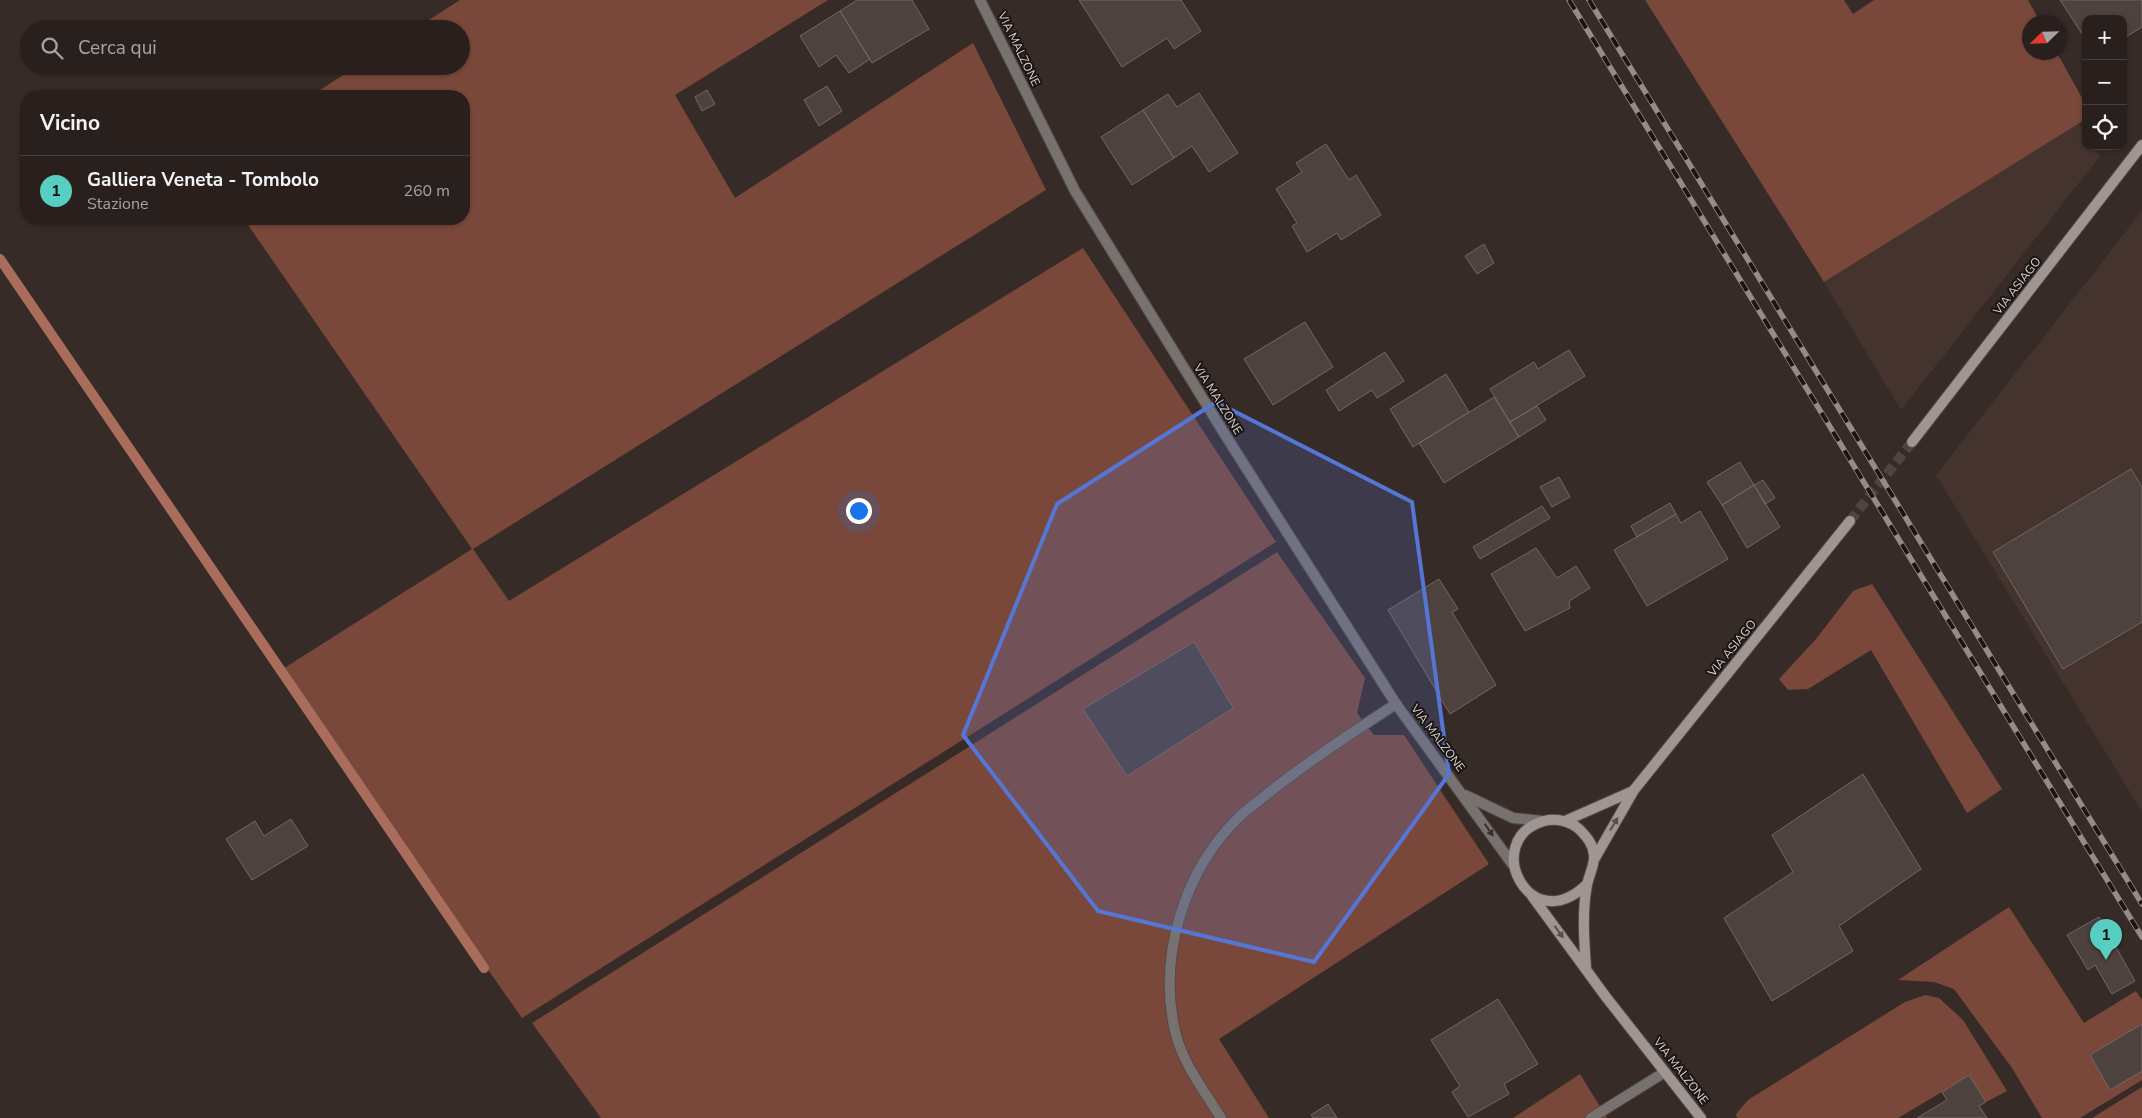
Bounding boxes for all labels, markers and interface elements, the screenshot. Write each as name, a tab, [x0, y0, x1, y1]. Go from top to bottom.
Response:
street label: VIA MALZONE	[994, 8, 1044, 89]
north arrow	[2022, 15, 2067, 60]
map controls	[2082, 15, 2127, 150]
button: +	[2082, 15, 2127, 60]
search box	[20, 20, 470, 75]
icon: search	[38, 34, 66, 62]
text: Cerca qui	[78, 35, 157, 61]
button: −	[2082, 60, 2127, 105]
button: locate	[2082, 105, 2127, 150]
text: Vicino	[40, 109, 100, 137]
text: Galliera Veneta - Tombolo	[87, 167, 319, 193]
text: 1	[51, 180, 61, 202]
text: 260 m	[403, 180, 450, 202]
text: Stazione	[87, 193, 149, 215]
street label: VIA ASIAGO	[1989, 254, 2044, 319]
street label: VIA MALZONE	[1189, 360, 1246, 437]
your location	[846, 498, 872, 524]
street label: VIA ASIAGO	[1704, 616, 1760, 681]
street label: VIA MALZONE	[1407, 700, 1469, 775]
one-way arrow	[1610, 818, 1619, 831]
one-way arrow	[1484, 823, 1494, 837]
pin: 1	[2090, 919, 2122, 960]
one-way arrow	[1554, 925, 1564, 939]
street label: VIA MALZONE	[1649, 1034, 1712, 1108]

